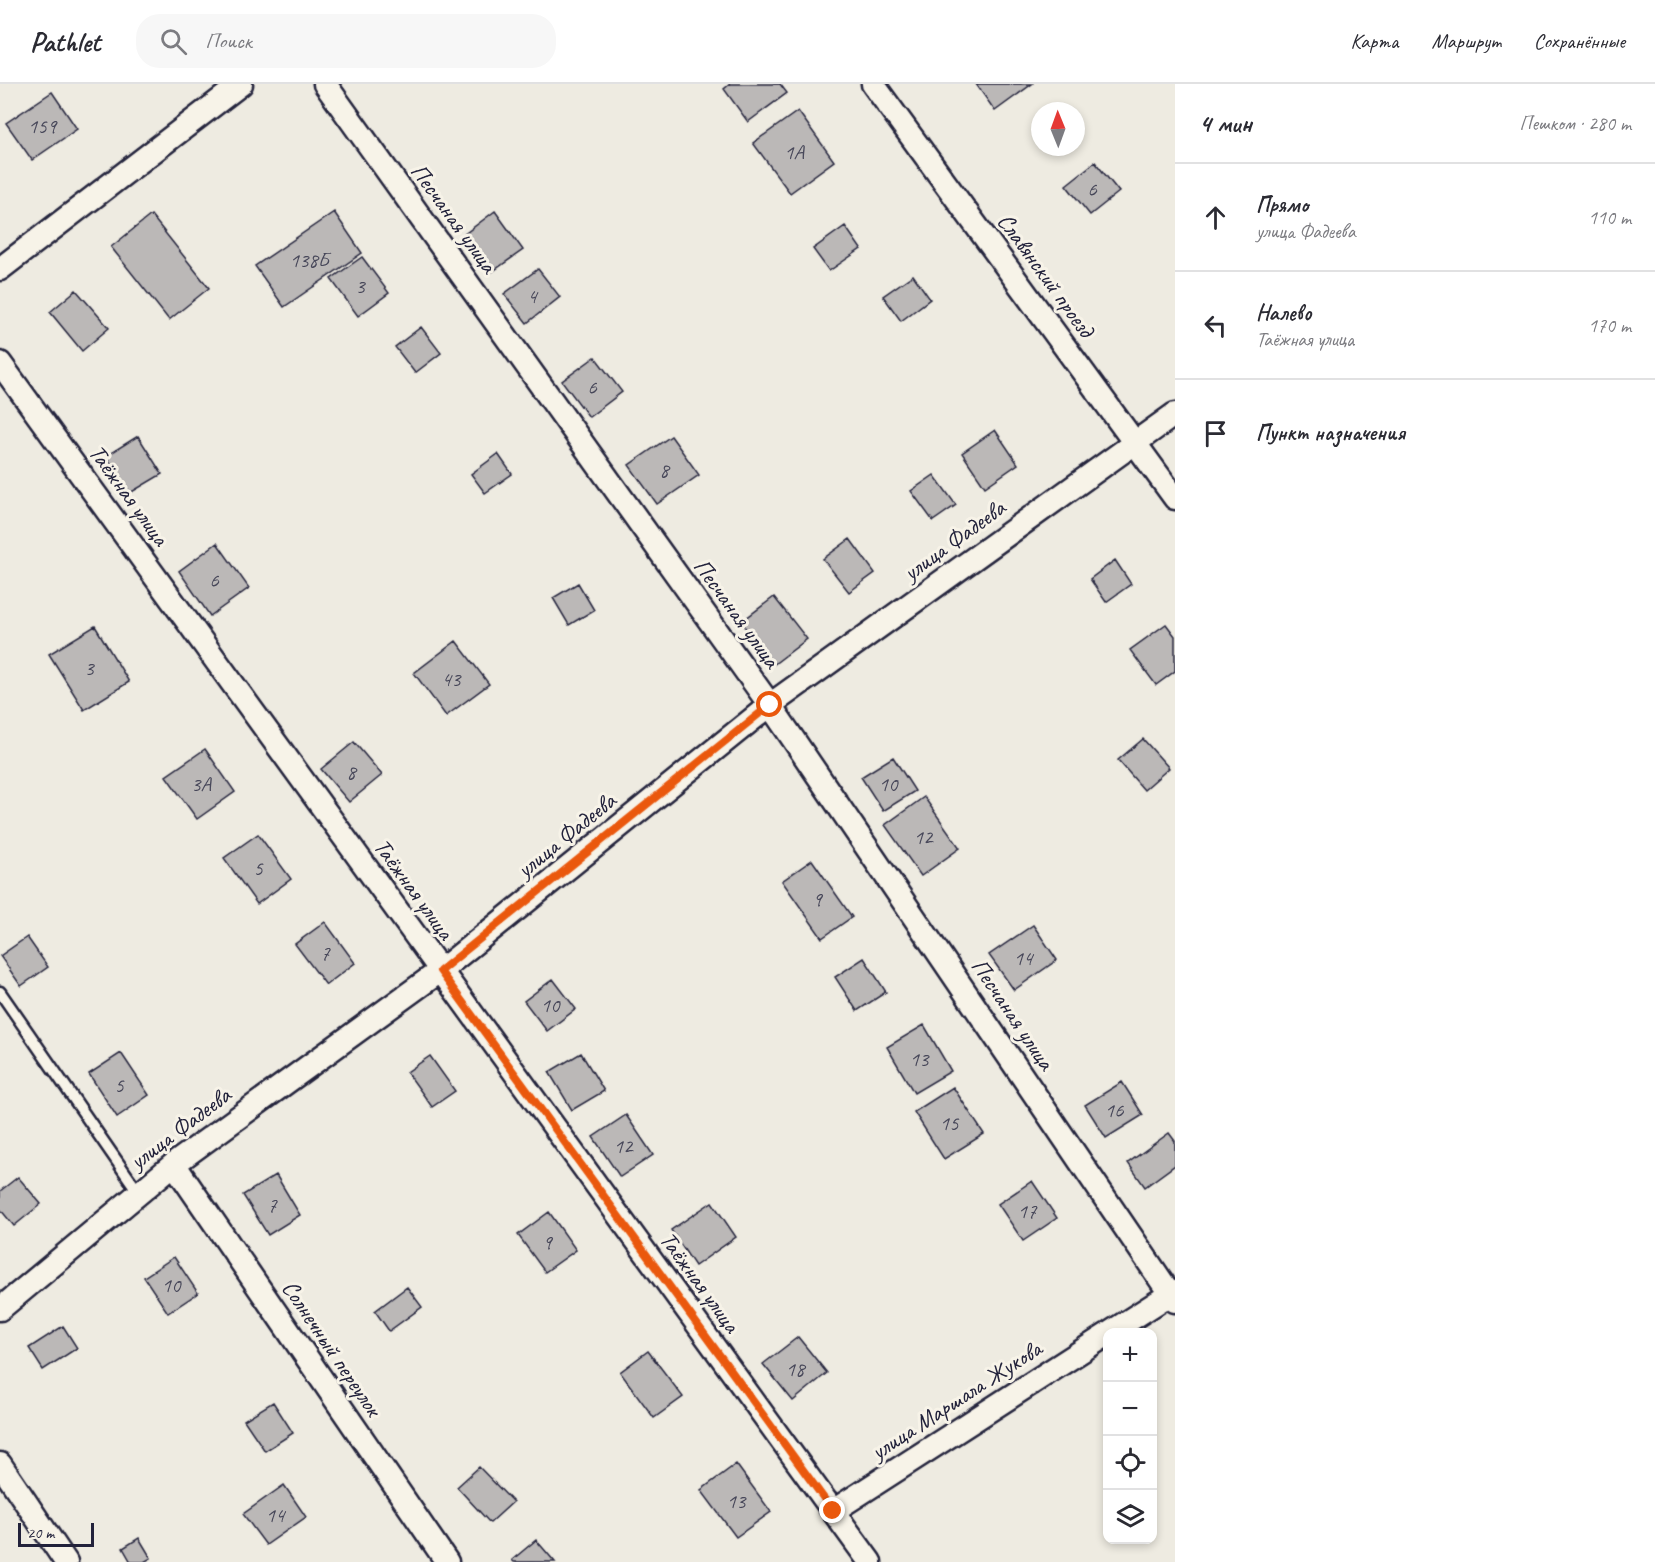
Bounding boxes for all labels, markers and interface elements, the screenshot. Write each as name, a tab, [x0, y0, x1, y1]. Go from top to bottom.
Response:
search box	[136, 14, 556, 68]
text: Pathlet	[30, 24, 100, 59]
icon: search	[157, 25, 190, 58]
text: Поиск	[205, 27, 252, 55]
text: Карта	[1350, 28, 1399, 54]
text: Маршрут	[1432, 28, 1501, 54]
text: Сохранённые	[1534, 28, 1625, 54]
north arrow	[1031, 102, 1085, 156]
text: 4 мин	[1199, 107, 1252, 140]
text: Пешком · 280 m	[1519, 111, 1631, 136]
house number: 159	[28, 113, 58, 139]
house number: 1А	[784, 139, 805, 165]
street label: Песчаная улица	[404, 157, 505, 280]
house number: 6	[1087, 176, 1097, 202]
text: Прямо	[1256, 191, 1308, 219]
icon: ahead	[1199, 201, 1232, 234]
text: 110 m	[1588, 205, 1631, 230]
street label: Славянский проезд	[991, 207, 1103, 345]
text: улица Фадеева	[1256, 219, 1355, 244]
house number: 138Б	[289, 247, 332, 273]
house number: 3	[355, 273, 366, 299]
house number: 4	[527, 283, 539, 309]
text: Налево	[1256, 299, 1312, 327]
icon: left	[1199, 309, 1232, 342]
text: 170 m	[1588, 313, 1631, 338]
text: Таёжная улица	[1256, 327, 1354, 352]
house number: 6	[587, 374, 597, 400]
icon: arrive	[1199, 417, 1232, 450]
text: Пункт назначения	[1256, 419, 1405, 447]
street label: Таёжная улица	[82, 439, 177, 553]
house number: 8	[659, 457, 671, 483]
street label: улица Фадеева	[895, 492, 1012, 588]
street label: Песчаная улица	[687, 552, 788, 675]
house number: 6	[209, 567, 219, 593]
house number: 3	[84, 655, 95, 681]
house number: 43	[442, 666, 462, 692]
route start	[756, 691, 782, 717]
house number: 8	[346, 759, 358, 785]
house number: 3А	[191, 771, 212, 797]
house number: 10	[879, 771, 899, 797]
street label: улица Фадеева	[509, 785, 623, 885]
house number: 12	[914, 824, 934, 850]
street label: Таёжная улица	[367, 833, 462, 947]
house number: 5	[253, 855, 264, 881]
house number: 9	[812, 886, 823, 912]
house number: 7	[320, 940, 331, 966]
house number: 14	[1014, 945, 1035, 971]
street label: Песчаная улица	[965, 952, 1062, 1077]
house number: 10	[541, 992, 561, 1018]
house number: 13	[910, 1046, 930, 1072]
house number: 5	[114, 1072, 125, 1098]
street label: улица Фадеева	[122, 1079, 238, 1177]
house number: 16	[1105, 1097, 1124, 1123]
house number: 15	[940, 1110, 960, 1136]
house number: 12	[614, 1133, 634, 1159]
house number: 7	[267, 1192, 278, 1218]
house number: 17	[1018, 1198, 1038, 1224]
street label: Таёжная улица	[653, 1226, 748, 1340]
house number: 9	[542, 1229, 553, 1255]
house number: 10	[162, 1272, 182, 1298]
street label: Солнечный переулок	[275, 1274, 390, 1424]
map controls	[1103, 1328, 1157, 1544]
button: +	[1103, 1328, 1157, 1382]
street label: улица Маршала Жукова	[863, 1332, 1049, 1467]
house number: 18	[786, 1356, 807, 1382]
button: −	[1103, 1382, 1157, 1436]
button: locate	[1103, 1436, 1157, 1490]
house number: 13	[727, 1488, 747, 1514]
button: layers	[1103, 1490, 1157, 1544]
route end	[819, 1497, 845, 1523]
house number: 14	[266, 1502, 287, 1528]
scale bar	[18, 1520, 94, 1548]
text: 20 m	[27, 1523, 54, 1543]

